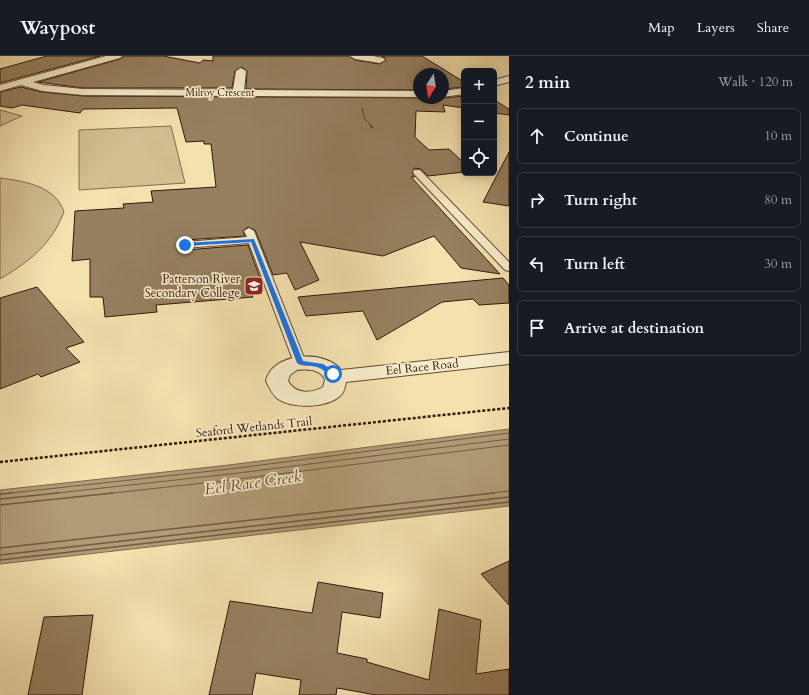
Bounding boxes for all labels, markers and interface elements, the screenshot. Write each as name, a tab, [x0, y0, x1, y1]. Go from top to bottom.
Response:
text: Waypost	[20, 15, 95, 41]
text: Map	[648, 18, 675, 37]
text: Layers	[697, 18, 735, 37]
text: Share	[757, 18, 789, 37]
north arrow	[413, 68, 449, 104]
map controls	[461, 68, 497, 176]
button: +	[461, 68, 497, 104]
text: 2 min	[525, 71, 570, 94]
text: Walk · 120 m	[718, 73, 793, 91]
street label: Milroy Crescent	[186, 86, 255, 100]
button: −	[461, 104, 497, 140]
icon: ahead	[526, 125, 548, 147]
text: Continue	[564, 126, 629, 146]
text: 10 m	[764, 127, 792, 145]
button: locate	[461, 140, 497, 176]
icon: right	[526, 189, 548, 211]
text: Turn right	[564, 190, 637, 210]
text: 80 m	[764, 191, 792, 209]
route end	[176, 236, 194, 254]
icon: left	[526, 253, 548, 275]
text: Turn left	[564, 254, 625, 274]
text: 30 m	[764, 255, 792, 273]
place label: Patterson River Secondary College	[145, 271, 241, 301]
school or university icon: Patterson River Secondary College	[243, 275, 265, 297]
icon: arrive	[526, 317, 548, 339]
text: Arrive at destination	[564, 318, 704, 338]
street label: Eel Race Road	[385, 355, 460, 379]
route start	[324, 365, 342, 383]
street label: Seaford Wetlands Trail	[195, 413, 313, 441]
water label: Eel Race Creek	[203, 465, 303, 501]

